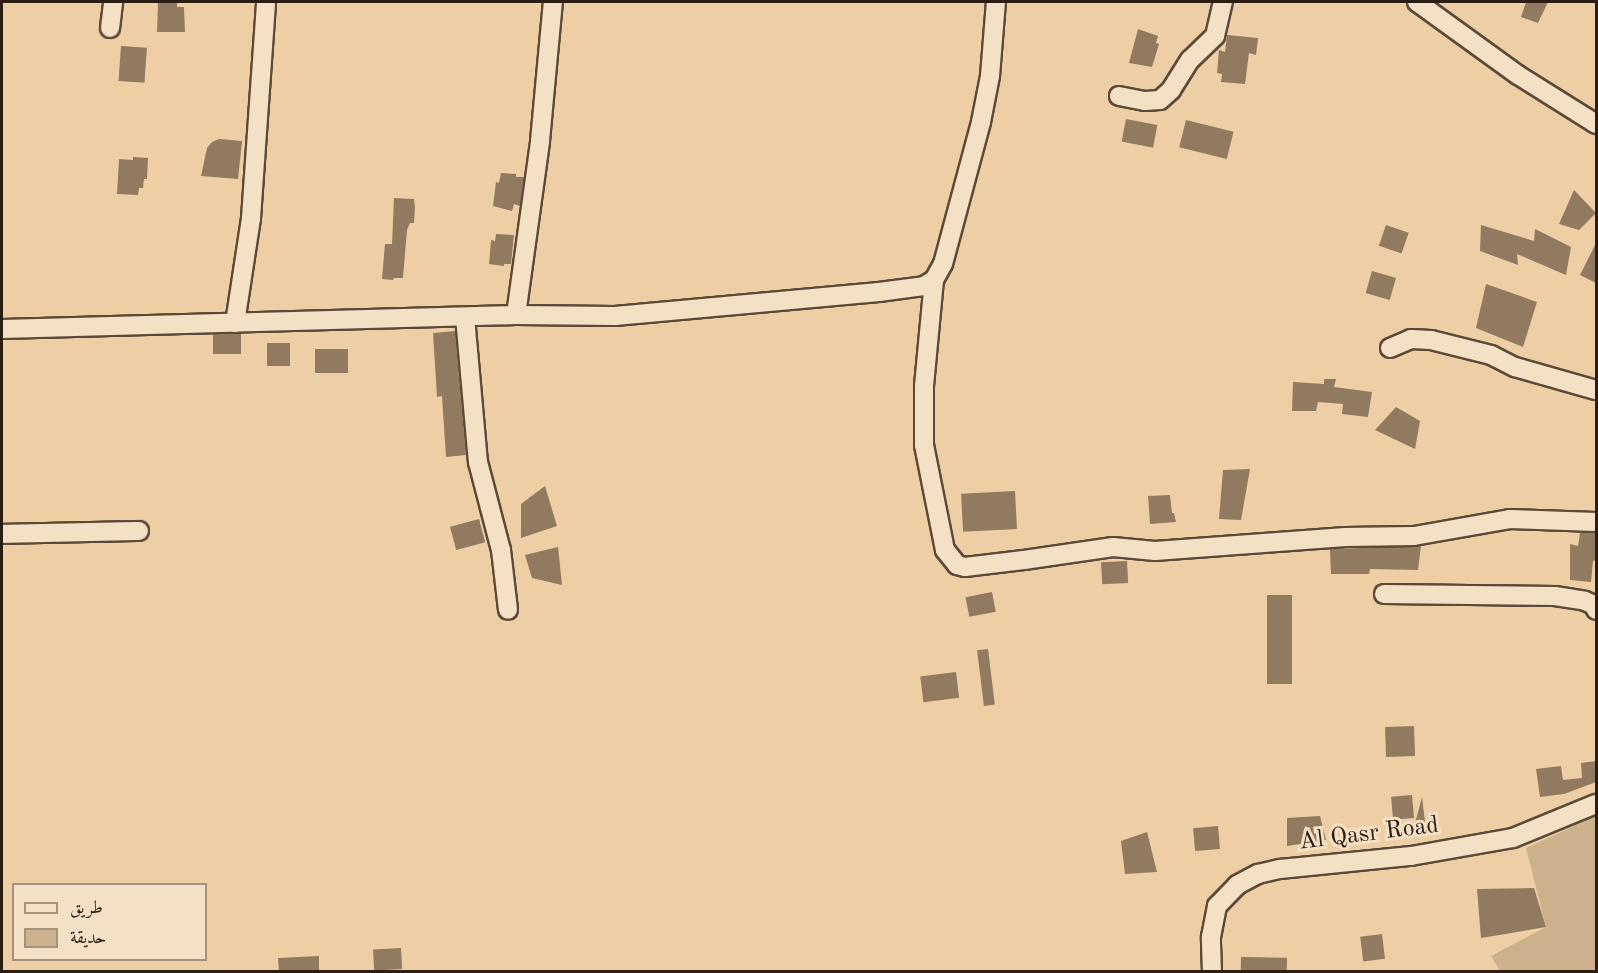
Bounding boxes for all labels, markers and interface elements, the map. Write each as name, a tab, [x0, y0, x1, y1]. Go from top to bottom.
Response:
street label: Al Qasr Road	[1297, 812, 1441, 858]
legend	[12, 883, 207, 961]
text: طريق	[70, 899, 103, 917]
text: حديقة	[70, 929, 106, 947]

